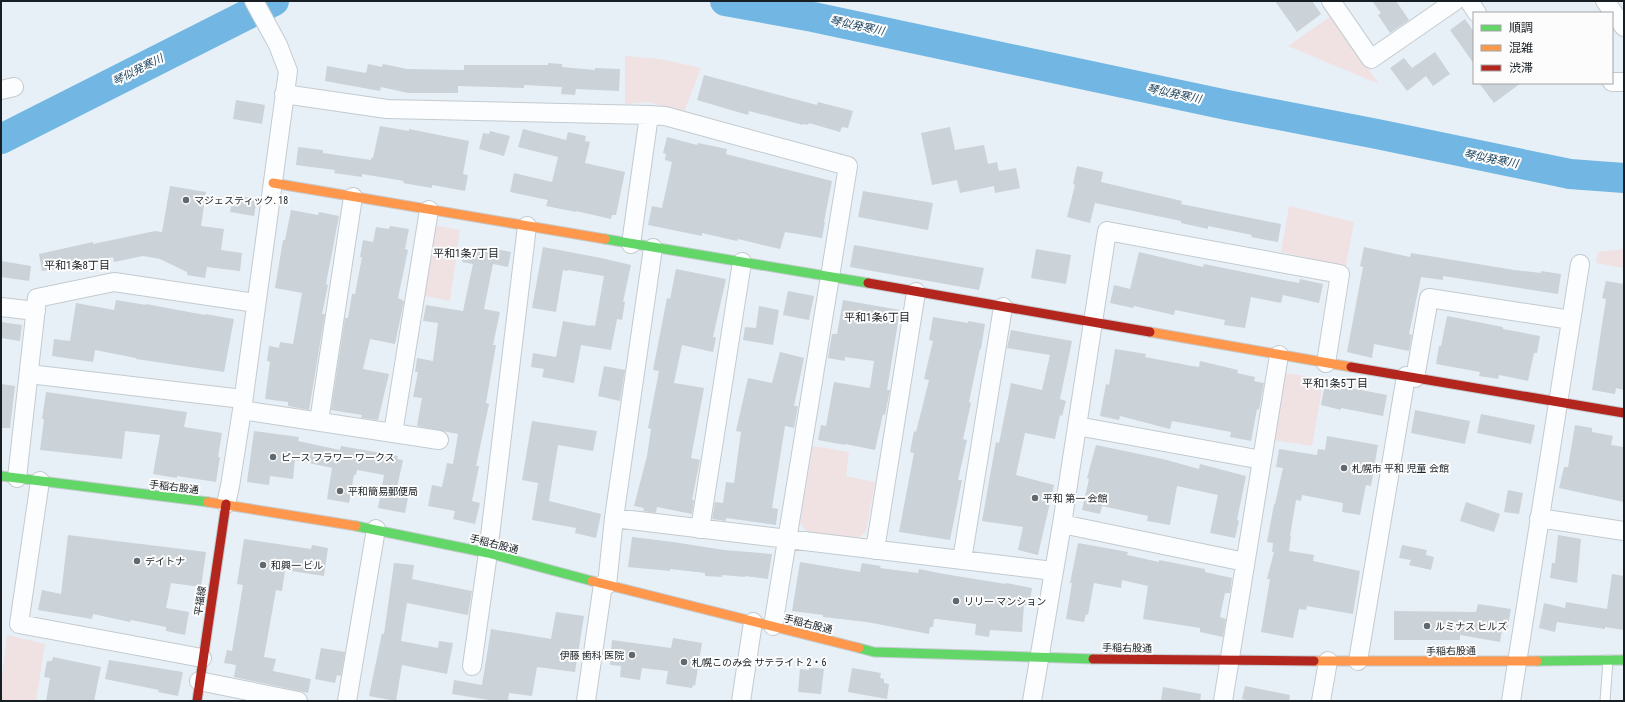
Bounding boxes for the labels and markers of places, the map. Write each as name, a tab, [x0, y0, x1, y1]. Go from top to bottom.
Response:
marker: マジェスティック. 18	[181, 195, 191, 205]
place label: マジェスティック. 18	[194, 195, 288, 206]
marker: ピース フラワー ワークス	[268, 452, 278, 462]
place label: ピース フラワー ワークス	[281, 452, 395, 463]
marker: 札幌市 平和 児童 会館	[1339, 463, 1349, 473]
place label: 札幌市 平和 児童 会館	[1352, 463, 1449, 474]
marker: 平和簡易郵便局	[335, 486, 345, 496]
place label: 平和簡易郵便局	[348, 486, 418, 497]
marker: 平和 第一 会館	[1030, 493, 1040, 503]
place label: 平和 第一 会館	[1043, 493, 1108, 504]
marker: デイトナ	[132, 556, 142, 566]
place label: デイトナ	[145, 556, 185, 567]
marker: 和興一 ビル	[258, 560, 268, 570]
place label: 和興一 ビル	[271, 560, 323, 571]
marker: リリー マンション	[951, 596, 961, 606]
place label: リリー マンション	[964, 596, 1046, 607]
marker: ルミナス ヒルズ	[1422, 621, 1432, 631]
place label: ルミナス ヒルズ	[1435, 621, 1507, 632]
place label: 伊藤 歯科 医院	[559, 650, 624, 661]
marker: 伊藤 歯科 医院	[627, 650, 637, 660]
marker: 札幌このみ会 サテライト 2・6	[679, 657, 689, 667]
place label: 札幌このみ会 サテライト 2・6	[692, 657, 827, 668]

